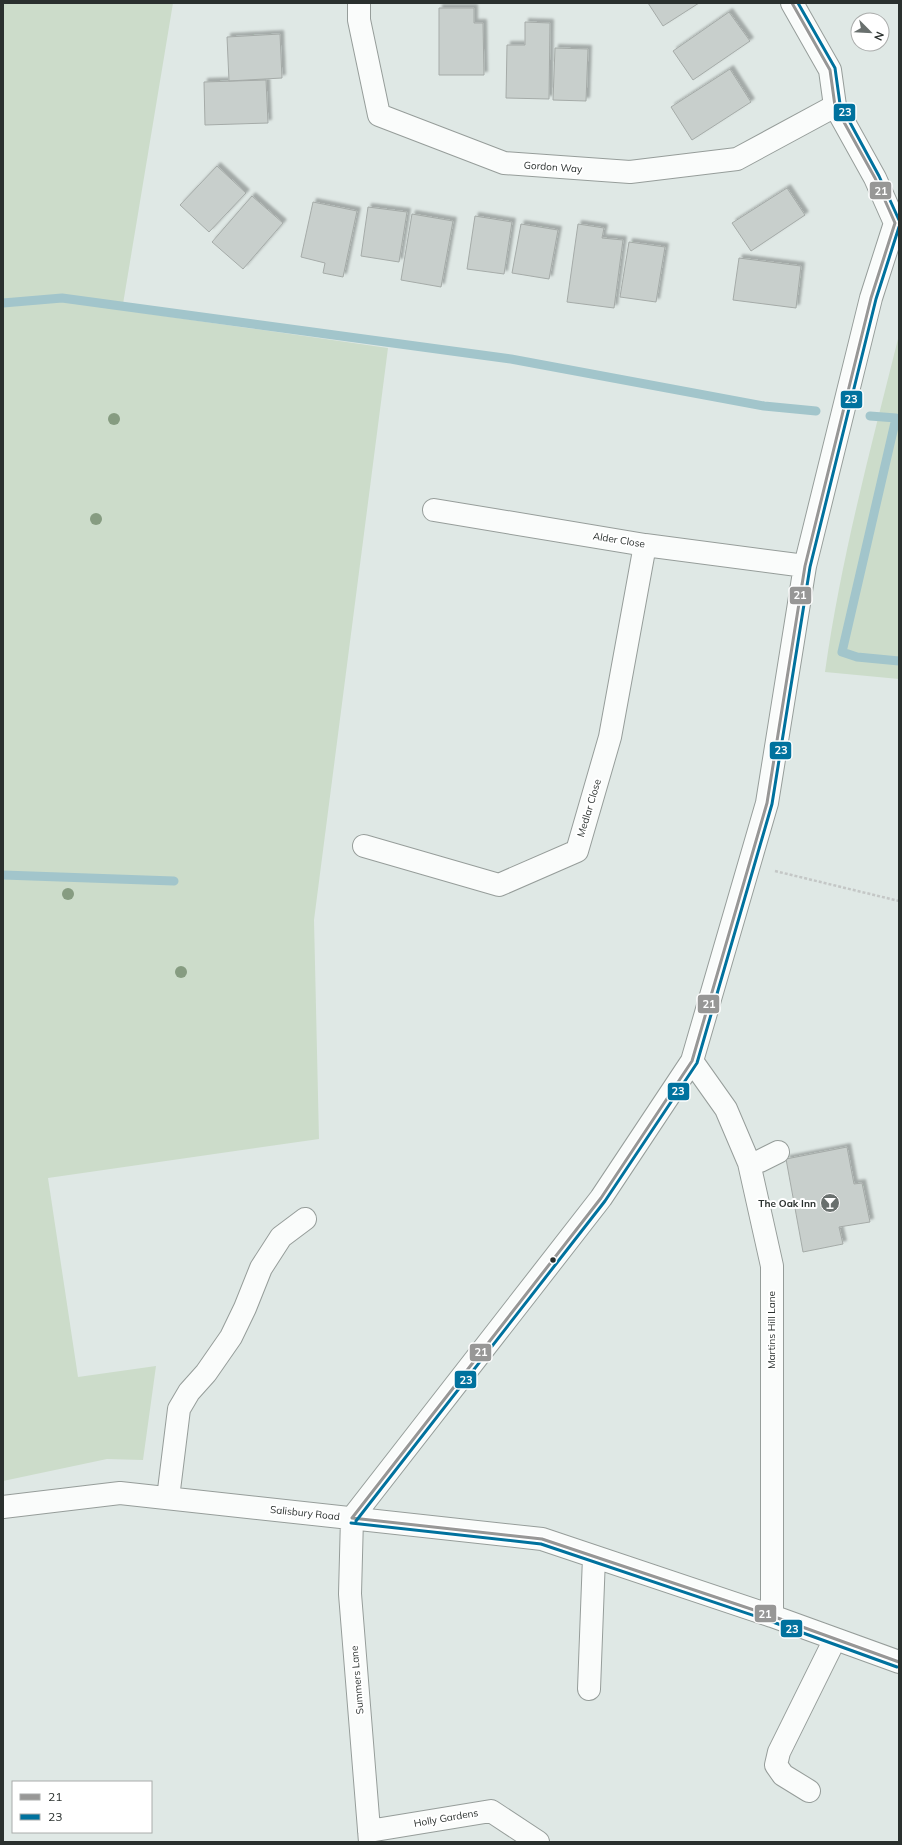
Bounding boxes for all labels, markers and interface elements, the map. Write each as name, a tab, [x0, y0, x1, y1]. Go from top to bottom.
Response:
north arrow	[850, 12, 890, 52]
text: N	[871, 29, 887, 43]
line badge: 23	[833, 103, 856, 122]
text: 23	[838, 105, 852, 119]
street label: Gordon Way	[523, 158, 583, 176]
line badge: 21	[869, 181, 892, 200]
text: 21	[874, 184, 888, 198]
line badge: 23	[840, 390, 863, 409]
text: 23	[844, 392, 858, 406]
street label: Alder Close	[592, 529, 646, 551]
line badge: 21	[789, 586, 812, 605]
text: 21	[793, 588, 807, 602]
line badge: 23	[769, 741, 792, 760]
text: 23	[774, 743, 788, 757]
street label: Medlar Close	[574, 777, 604, 839]
line badge: 21	[697, 994, 720, 1014]
text: 21	[702, 997, 716, 1011]
line badge: 23	[667, 1082, 690, 1101]
text: 23	[671, 1084, 685, 1098]
bar icon: The Oak Inn	[819, 1192, 841, 1214]
place label: The Oak Inn	[758, 1197, 816, 1210]
unlabelled marker	[548, 1255, 558, 1265]
street label: Martins Hill Lane	[765, 1291, 778, 1369]
line badge: 21	[469, 1343, 492, 1362]
text: 21	[474, 1345, 488, 1359]
line badge: 23	[454, 1370, 477, 1389]
text: 23	[459, 1373, 473, 1387]
street label: Salisbury Road	[269, 1503, 341, 1523]
line badge: 21	[754, 1604, 777, 1623]
text: 21	[758, 1607, 772, 1621]
line badge: 23	[780, 1619, 803, 1638]
text: 23	[785, 1622, 799, 1636]
street label: Summers Lane	[348, 1645, 366, 1715]
legend	[12, 1781, 152, 1833]
text: 21	[48, 1789, 62, 1804]
street label: Holly Gardens	[413, 1806, 479, 1830]
text: 23	[48, 1809, 62, 1824]

